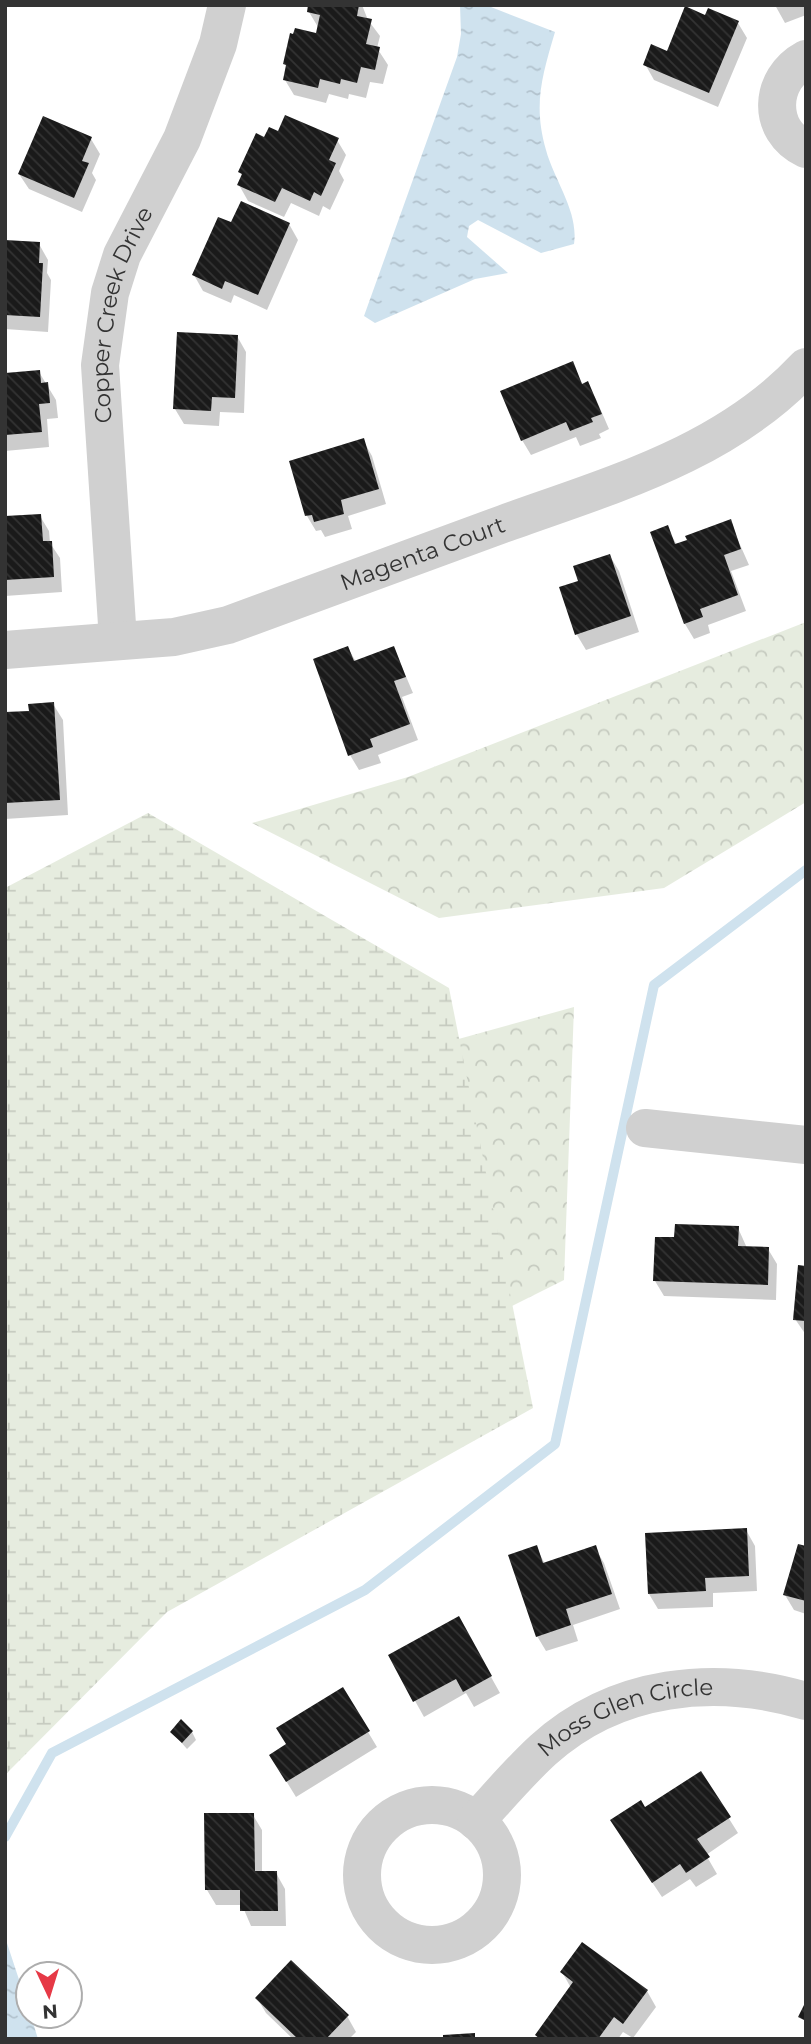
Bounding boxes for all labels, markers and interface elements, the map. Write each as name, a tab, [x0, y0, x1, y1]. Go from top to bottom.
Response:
street label: Copper Creek Drive	[86, 202, 159, 424]
street label: Magenta Court	[336, 510, 509, 597]
street label: Moss Glen Circle	[532, 1673, 713, 1762]
north arrow	[14, 1960, 84, 2030]
text: N	[42, 1999, 59, 2023]

